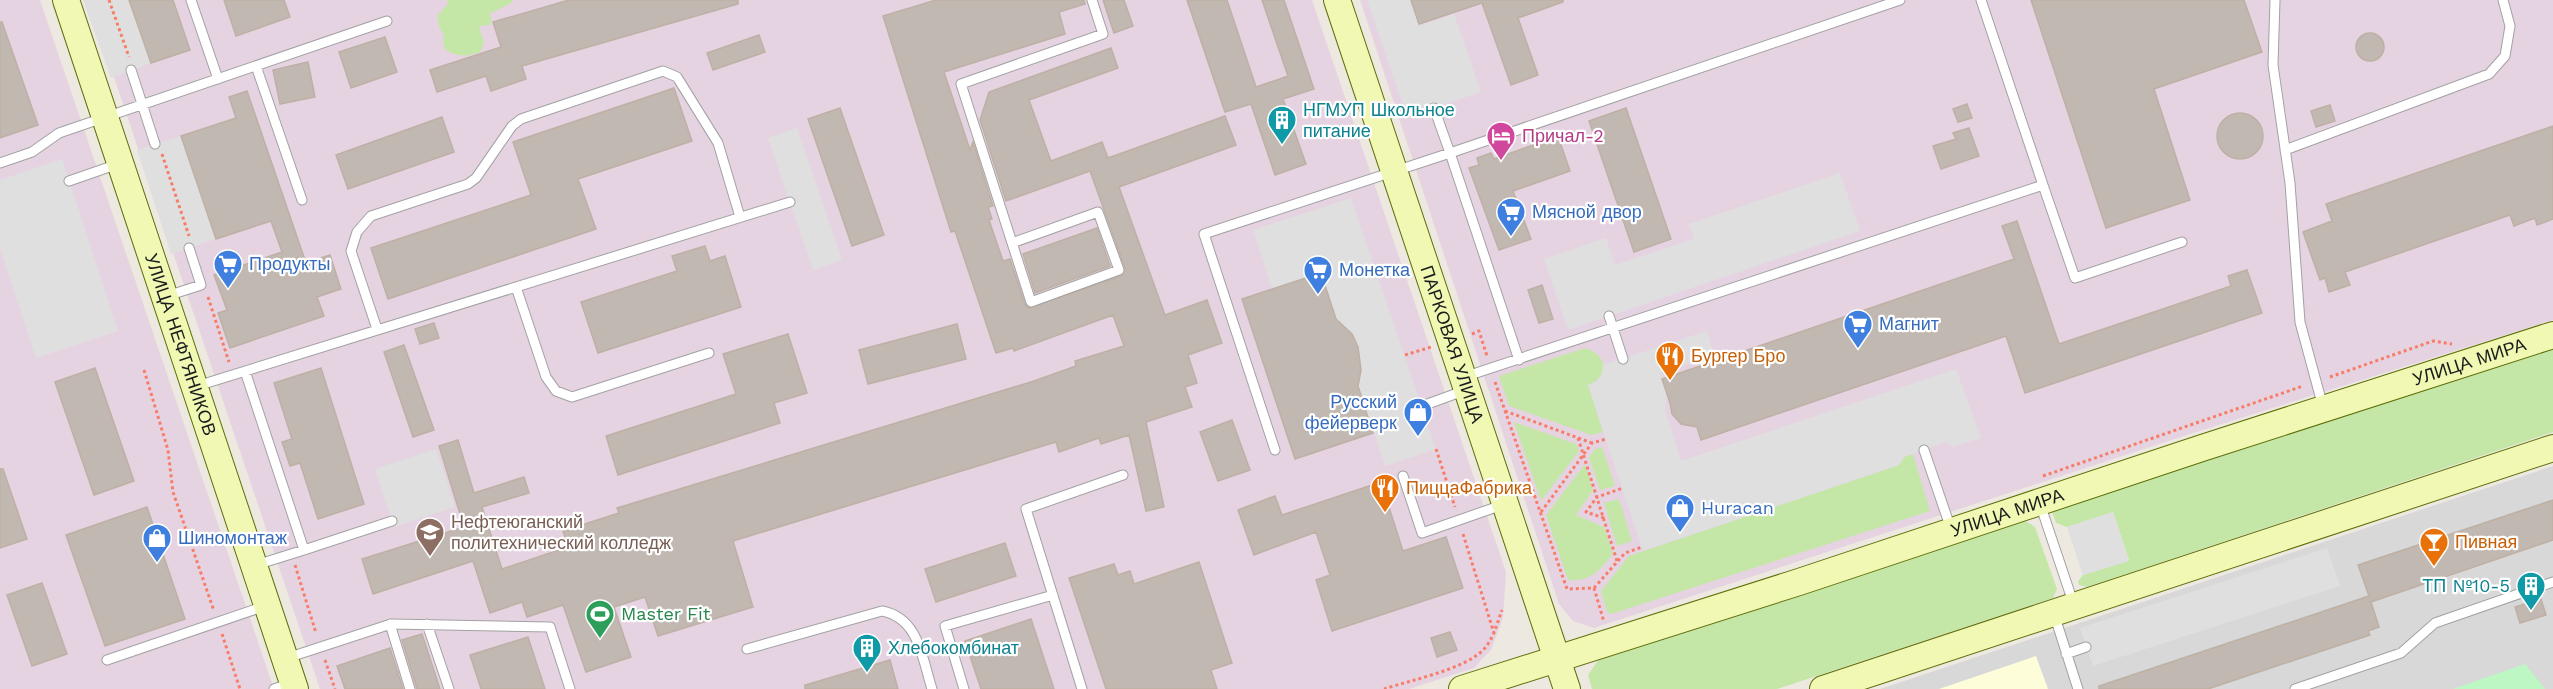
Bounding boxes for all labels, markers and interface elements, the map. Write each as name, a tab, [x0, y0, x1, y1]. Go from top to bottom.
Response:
place label: НГМУП Школьное питание	[1303, 99, 1455, 141]
building icon: НГМУП Школьное питание	[1266, 104, 1298, 146]
hotel icon: Причал-2	[1485, 120, 1517, 162]
place label: Причал-2	[1522, 125, 1604, 146]
supermarket icon: Мясной двор	[1495, 196, 1527, 238]
place label: Мясной двор	[1532, 201, 1642, 222]
supermarket icon: Продукты	[212, 248, 244, 290]
street label: УЛИЦА НЕФТЯНИКОВ	[141, 251, 221, 438]
place label: Продукты	[249, 253, 330, 274]
supermarket icon: Монетка	[1302, 254, 1334, 296]
place label: Монетка	[1339, 259, 1411, 280]
street label: ПАРКОВАЯ УЛИЦА	[1416, 263, 1488, 426]
supermarket icon: Магнит	[1842, 308, 1874, 350]
place label: Магнит	[1879, 313, 1939, 334]
street label: УЛИЦА МИРА	[2410, 333, 2528, 390]
restaurant icon: Бургер Бро	[1654, 340, 1686, 382]
place label: Бургер Бро	[1691, 345, 1785, 366]
place label: Русский фейерверк	[1305, 391, 1397, 433]
shop icon: Русский фейерверк	[1402, 396, 1434, 438]
restaurant icon: ПиццаФабрика	[1369, 472, 1401, 514]
place label: ПиццаФабрика	[1406, 477, 1533, 498]
street label: УЛИЦА МИРА	[1948, 484, 2066, 541]
shop icon: Huracan	[1664, 492, 1696, 534]
place label: Huracan	[1701, 497, 1774, 518]
place label: Нефтеюганский политехнический колледж	[451, 511, 671, 553]
school or university icon: Нефтеюганский политехнический колледж	[414, 516, 446, 558]
shop icon: Шиномонтаж	[141, 522, 173, 564]
bar icon: Пивная	[2418, 526, 2450, 568]
place label: Шиномонтаж	[178, 527, 287, 548]
place label: Пивная	[2455, 531, 2517, 552]
building icon: ТП №10-5	[2515, 570, 2547, 612]
place label: ТП №10-5	[2422, 575, 2510, 596]
sports icon: Master Fit	[584, 598, 616, 640]
place label: Master Fit	[621, 603, 711, 624]
building icon: Хлебокомбинат	[851, 632, 883, 674]
place label: Хлебокомбинат	[888, 637, 1019, 658]

